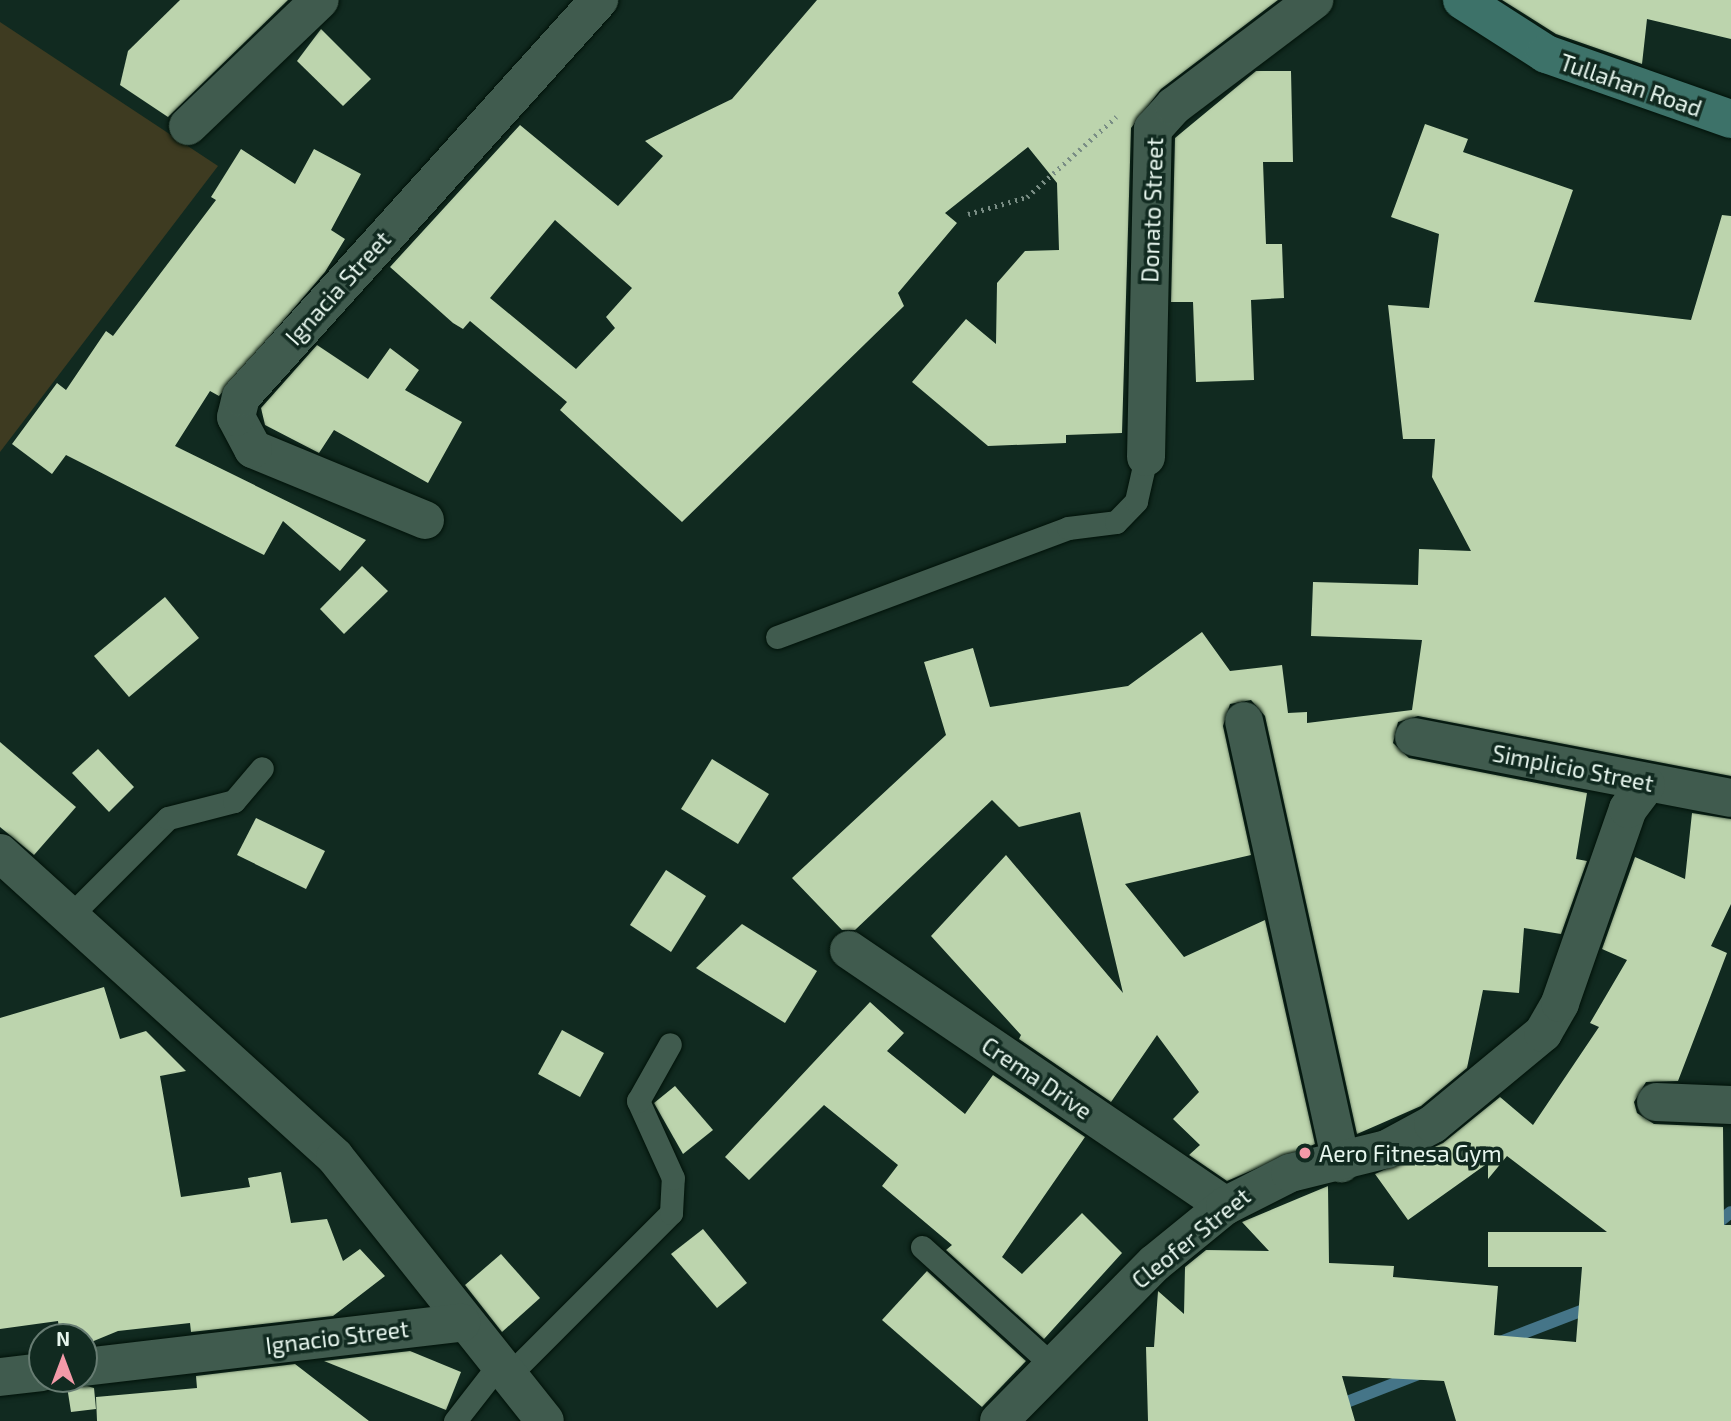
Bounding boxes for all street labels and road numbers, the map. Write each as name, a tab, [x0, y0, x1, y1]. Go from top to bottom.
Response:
street label: Tullahan Road	[1556, 48, 1706, 122]
street label: Donato Street	[1136, 137, 1168, 283]
street label: Ignacia Street	[280, 225, 396, 351]
street label: Simplicio Street	[1490, 739, 1656, 797]
street label: Crema Drive	[977, 1031, 1097, 1125]
street label: Cleofer Street	[1126, 1182, 1256, 1294]
street label: Ignacio Street	[264, 1315, 410, 1359]

